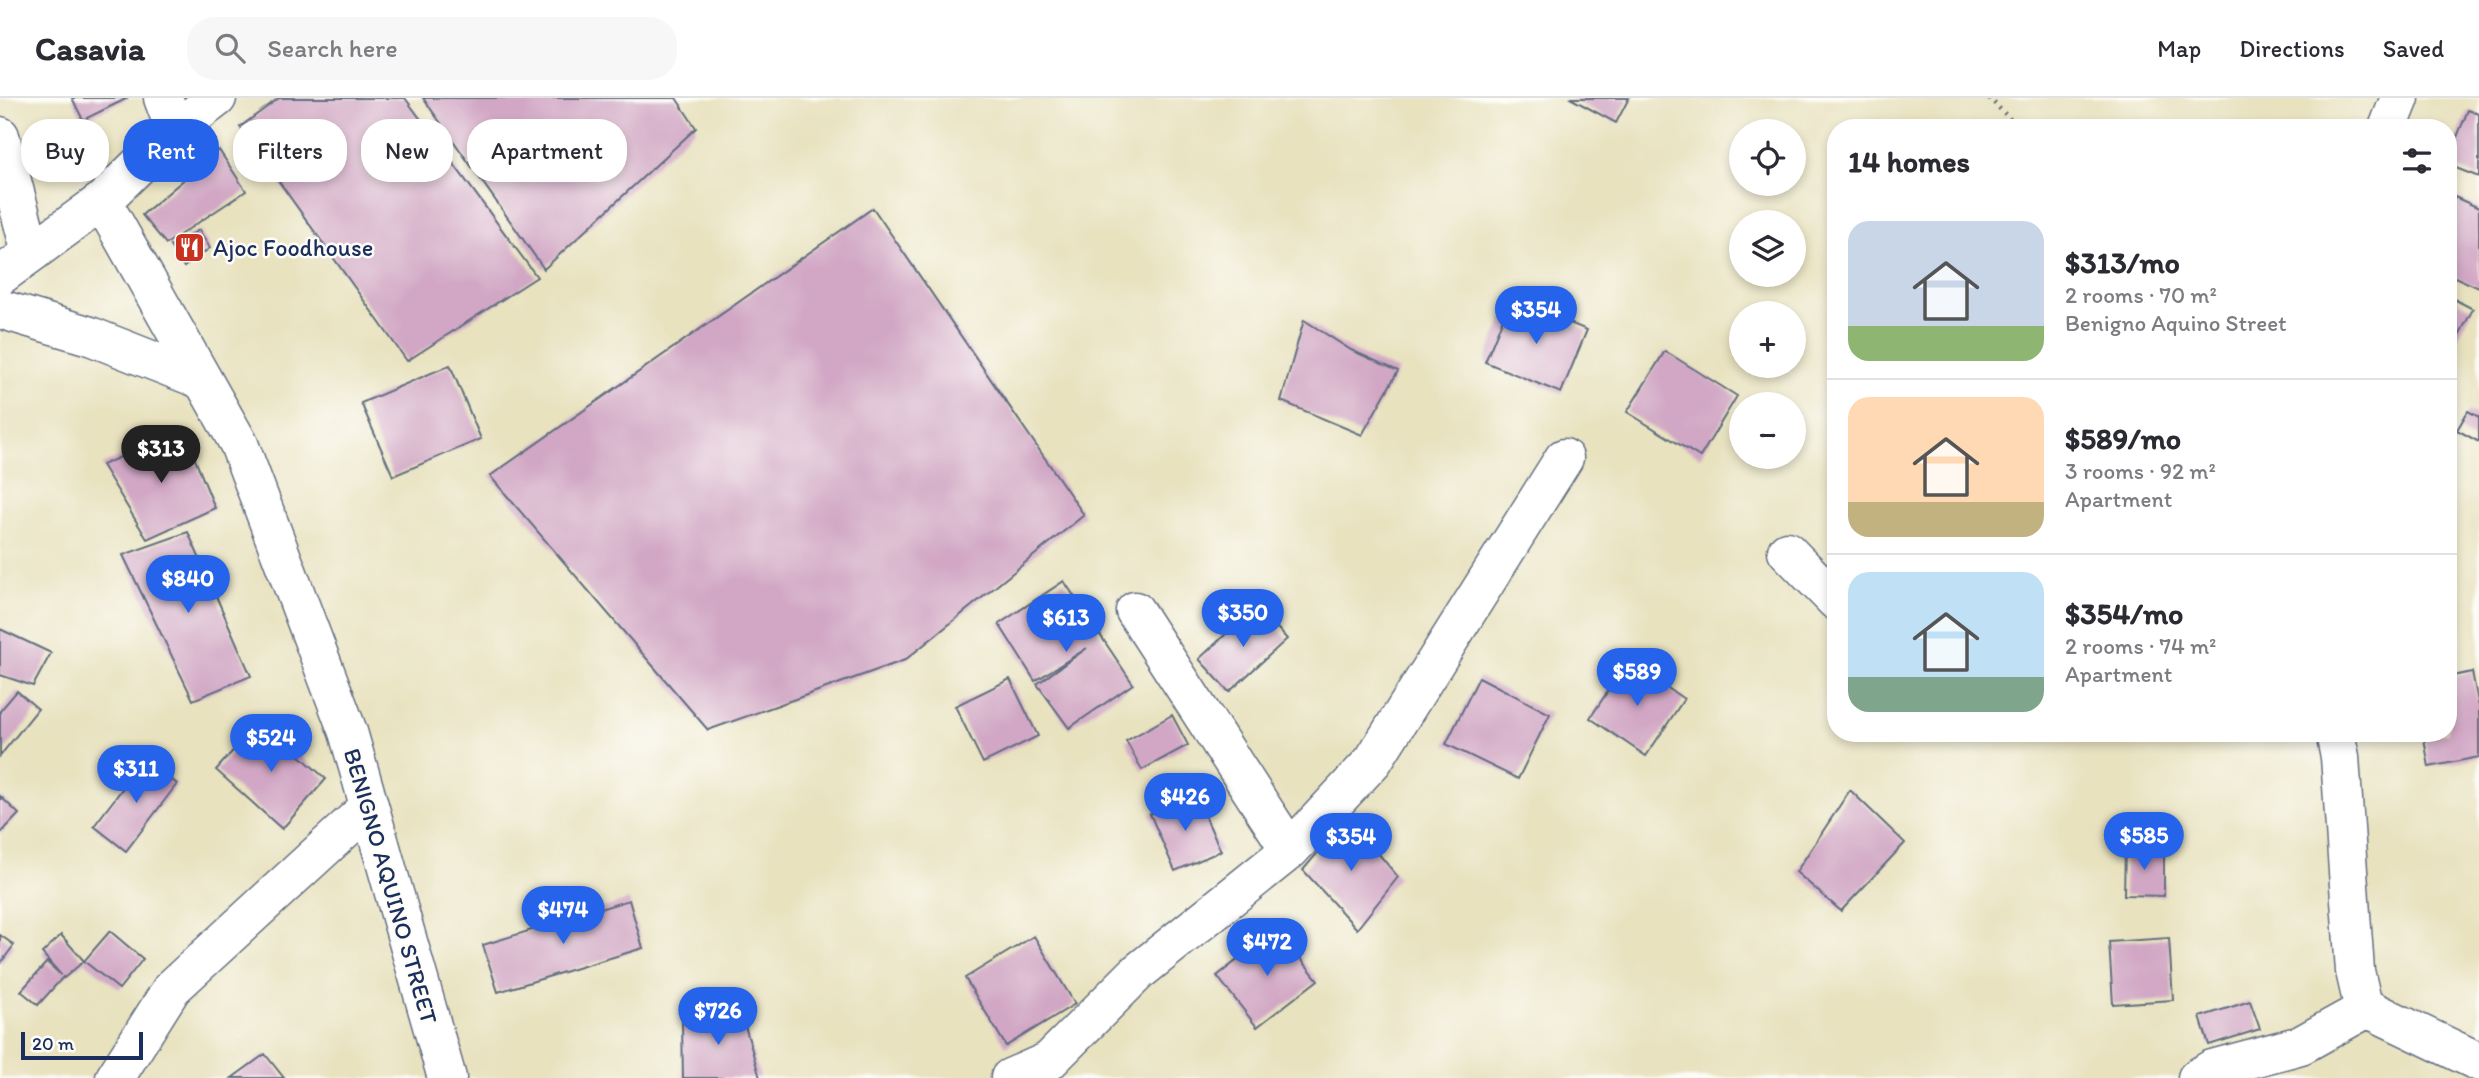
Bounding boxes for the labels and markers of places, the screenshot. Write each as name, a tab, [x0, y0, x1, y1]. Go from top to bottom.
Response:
restaurant icon: Ajoc Foodhouse	[173, 230, 207, 264]
place label: Ajoc Foodhouse	[213, 233, 373, 262]
pin: $354	[1495, 286, 1577, 346]
pin: $313	[120, 426, 202, 485]
pin: $840	[147, 556, 229, 615]
pin: $350	[1202, 589, 1284, 649]
pin: $613	[1025, 594, 1107, 654]
pin: $589	[1596, 648, 1678, 708]
pin: $524	[230, 714, 312, 774]
pin: $311	[95, 746, 177, 805]
pin: $426	[1144, 774, 1226, 833]
pin: $585	[2103, 812, 2185, 872]
pin: $354	[1310, 814, 1392, 873]
pin: $474	[522, 886, 604, 946]
pin: $472	[1226, 918, 1308, 978]
pin: $726	[677, 988, 759, 1047]

